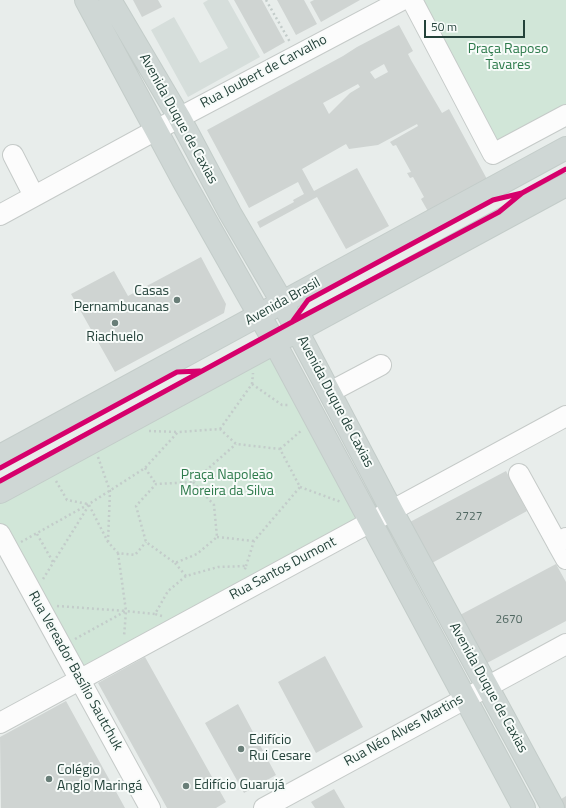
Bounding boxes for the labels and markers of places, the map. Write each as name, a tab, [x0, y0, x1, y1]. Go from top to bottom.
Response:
place label: Casas Pernambucanas	[74, 284, 169, 316]
marker: Casas Pernambucanas	[172, 295, 182, 305]
marker: Riachuelo	[110, 318, 120, 328]
place label: Riachuelo	[86, 330, 144, 346]
place label: Edifício Rui Cesare	[249, 733, 311, 766]
marker: Edifício Rui Cesare	[236, 744, 246, 754]
place label: Colégio Anglo Maringá	[57, 763, 142, 796]
marker: Colégio Anglo Maringá	[44, 774, 54, 784]
place label: Edifício Guarujá	[194, 778, 285, 794]
marker: Edifício Guarujá	[181, 781, 191, 791]

